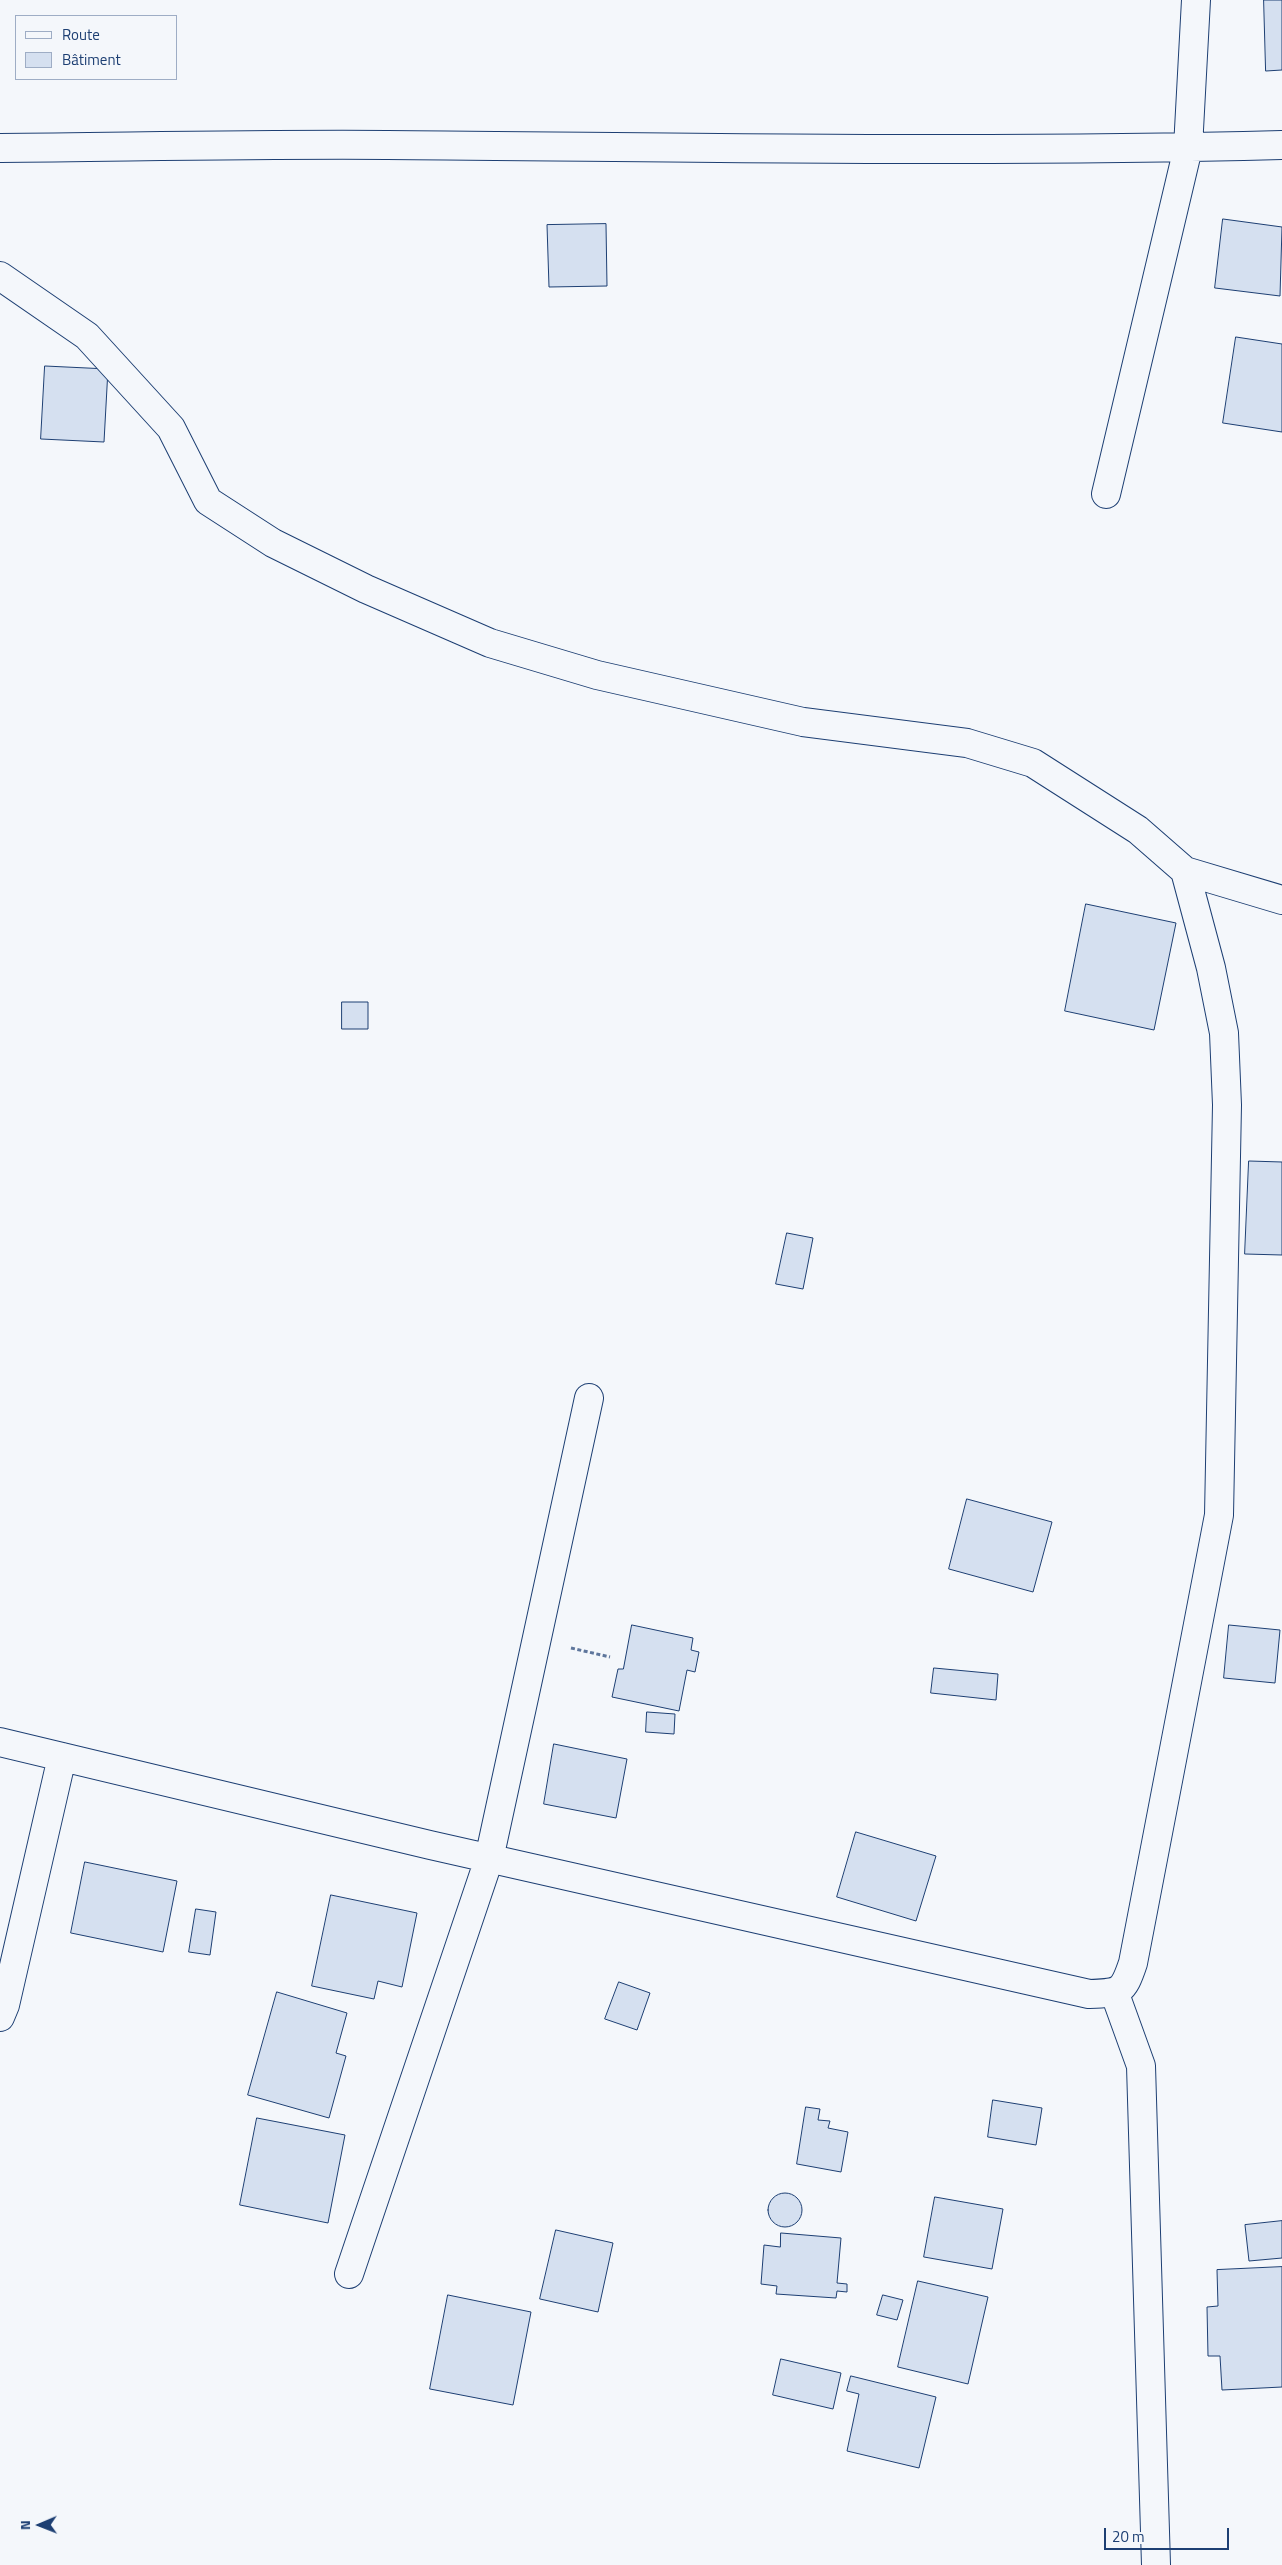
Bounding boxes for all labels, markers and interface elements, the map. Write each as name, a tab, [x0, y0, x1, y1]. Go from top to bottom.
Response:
legend	[15, 15, 178, 80]
text: Route	[62, 23, 100, 46]
text: Bâtiment	[62, 48, 121, 71]
north arrow	[15, 2500, 65, 2550]
scale bar	[1107, 2518, 1232, 2550]
text: N	[14, 2520, 35, 2530]
text: 20 m	[1112, 2525, 1145, 2548]

